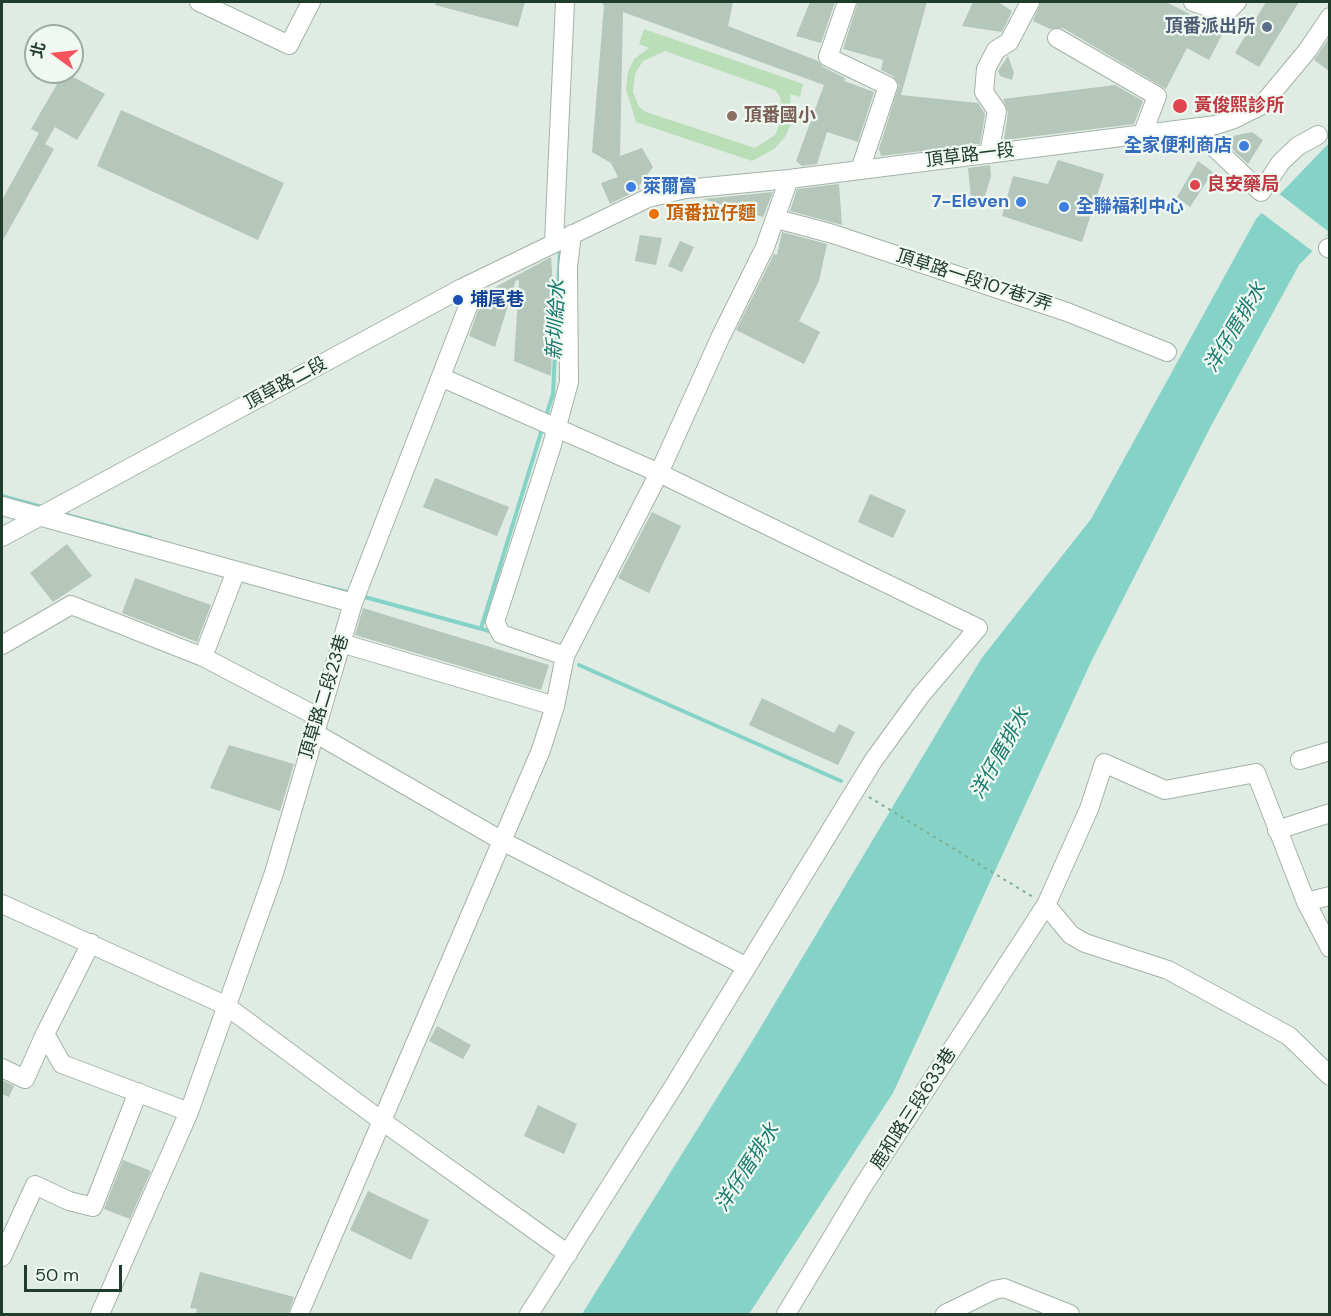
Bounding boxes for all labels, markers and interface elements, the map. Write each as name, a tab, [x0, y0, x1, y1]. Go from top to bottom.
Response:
place label: 頂番派出所	[1165, 16, 1255, 38]
marker: 頂番派出所	[1260, 20, 1274, 34]
north arrow	[24, 24, 84, 84]
text: 北	[26, 39, 50, 60]
place label: 黃俊熙診所	[1194, 95, 1284, 117]
marker: 黃俊熙診所	[1171, 97, 1189, 115]
place label: 頂番國小	[744, 105, 816, 127]
marker: 頂番國小	[725, 109, 739, 123]
place label: 全家便利商店	[1124, 135, 1232, 157]
marker: 全家便利商店	[1237, 139, 1251, 153]
street label: 頂草路一段	[924, 140, 1016, 172]
place label: 良安藥局	[1207, 174, 1279, 196]
place label: 萊爾富	[643, 176, 697, 198]
marker: 良安藥局	[1188, 178, 1202, 192]
marker: 萊爾富	[624, 180, 638, 194]
place label: 7-Eleven	[932, 191, 1009, 213]
marker: 7-Eleven	[1014, 195, 1028, 209]
place label: 全聯福利中心	[1076, 196, 1184, 218]
marker: 全聯福利中心	[1057, 200, 1071, 214]
place label: 頂番拉仔麵	[666, 203, 756, 225]
marker: 頂番拉仔麵	[647, 207, 661, 221]
street label: 頂草路一段107巷7弄	[893, 246, 1055, 316]
water label: 新圳給水	[543, 279, 571, 361]
water label: 洋仔厝排水	[1200, 279, 1272, 377]
place label: 埔尾巷	[470, 289, 524, 311]
marker: 埔尾巷	[451, 293, 465, 307]
street label: 頂草路二段	[241, 353, 331, 415]
street label: 頂草路二段23巷	[296, 632, 354, 762]
water label: 洋仔厝排水	[966, 704, 1036, 804]
street label: 鹿和路三段633巷	[867, 1044, 961, 1174]
water label: 洋仔厝排水	[711, 1120, 785, 1216]
scale bar	[27, 1253, 124, 1291]
text: 50 m	[35, 1263, 79, 1287]

